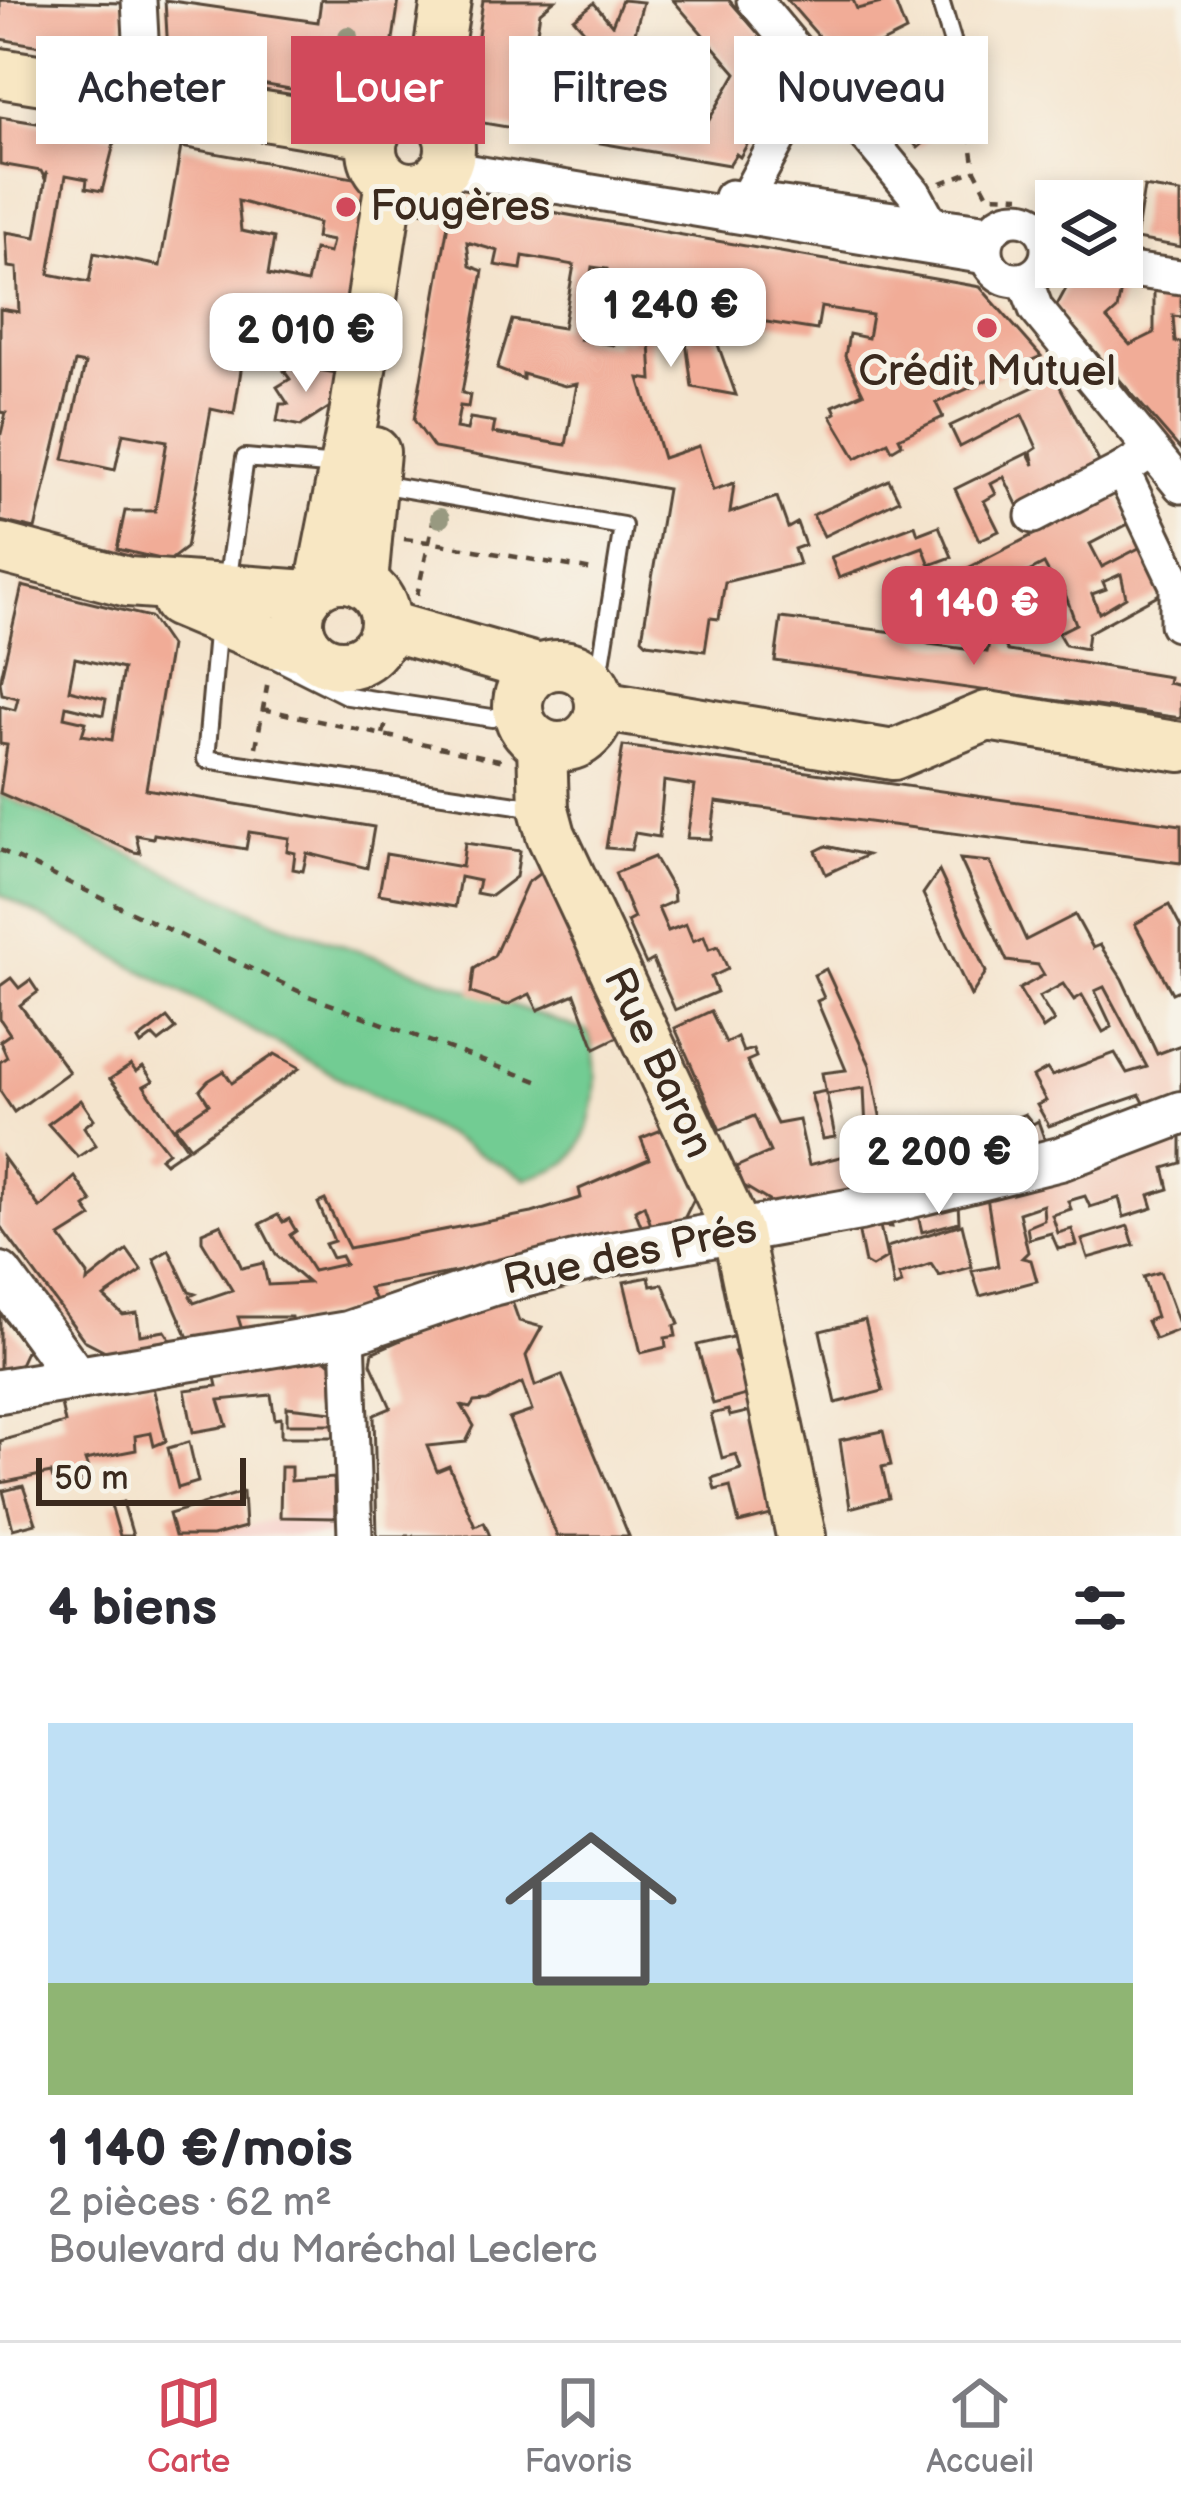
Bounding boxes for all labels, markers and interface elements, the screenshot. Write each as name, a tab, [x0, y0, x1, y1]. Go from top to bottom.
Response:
chip: Acheter	[36, 36, 267, 144]
chip: Louer	[291, 36, 485, 144]
chip: Filtres	[509, 36, 710, 144]
chip: Nouveau	[734, 36, 988, 144]
map controls	[1035, 180, 1143, 288]
button: layers	[1035, 180, 1143, 288]
place label: Fougères	[370, 182, 550, 233]
marker: Fougères	[333, 194, 359, 220]
pin: 1 240 €	[560, 268, 782, 370]
text: 1 240 €	[603, 283, 739, 330]
pin: 2 010 €	[195, 293, 417, 395]
text: 2 010 €	[237, 308, 375, 355]
marker: Crédit Mutuel	[974, 315, 1000, 341]
place label: Crédit Mutuel	[858, 347, 1116, 398]
pin: 1 140 €	[863, 566, 1085, 668]
text: 1 140 €	[909, 581, 1039, 628]
street label: Rue Baron	[592, 960, 724, 1166]
pin: 2 200 €	[828, 1115, 1050, 1217]
text: 2 200 €	[866, 1130, 1012, 1177]
street label: Rue des Prés	[499, 1203, 761, 1307]
scale bar	[36, 1452, 246, 1505]
text: 50 m	[54, 1459, 129, 1499]
icon: filters	[1067, 1575, 1133, 1641]
text: 4 biens	[48, 1578, 217, 1639]
icon: home	[483, 1801, 699, 2017]
text: 1 140 €/mois	[48, 2119, 353, 2180]
text: 2 pièces · 62 m²	[48, 2180, 332, 2227]
text: Boulevard du Maréchal Leclerc	[48, 2227, 598, 2274]
tab: Carte	[147, 2370, 230, 2482]
tab: Favoris	[524, 2370, 632, 2482]
tab: Accueil	[926, 2370, 1034, 2482]

